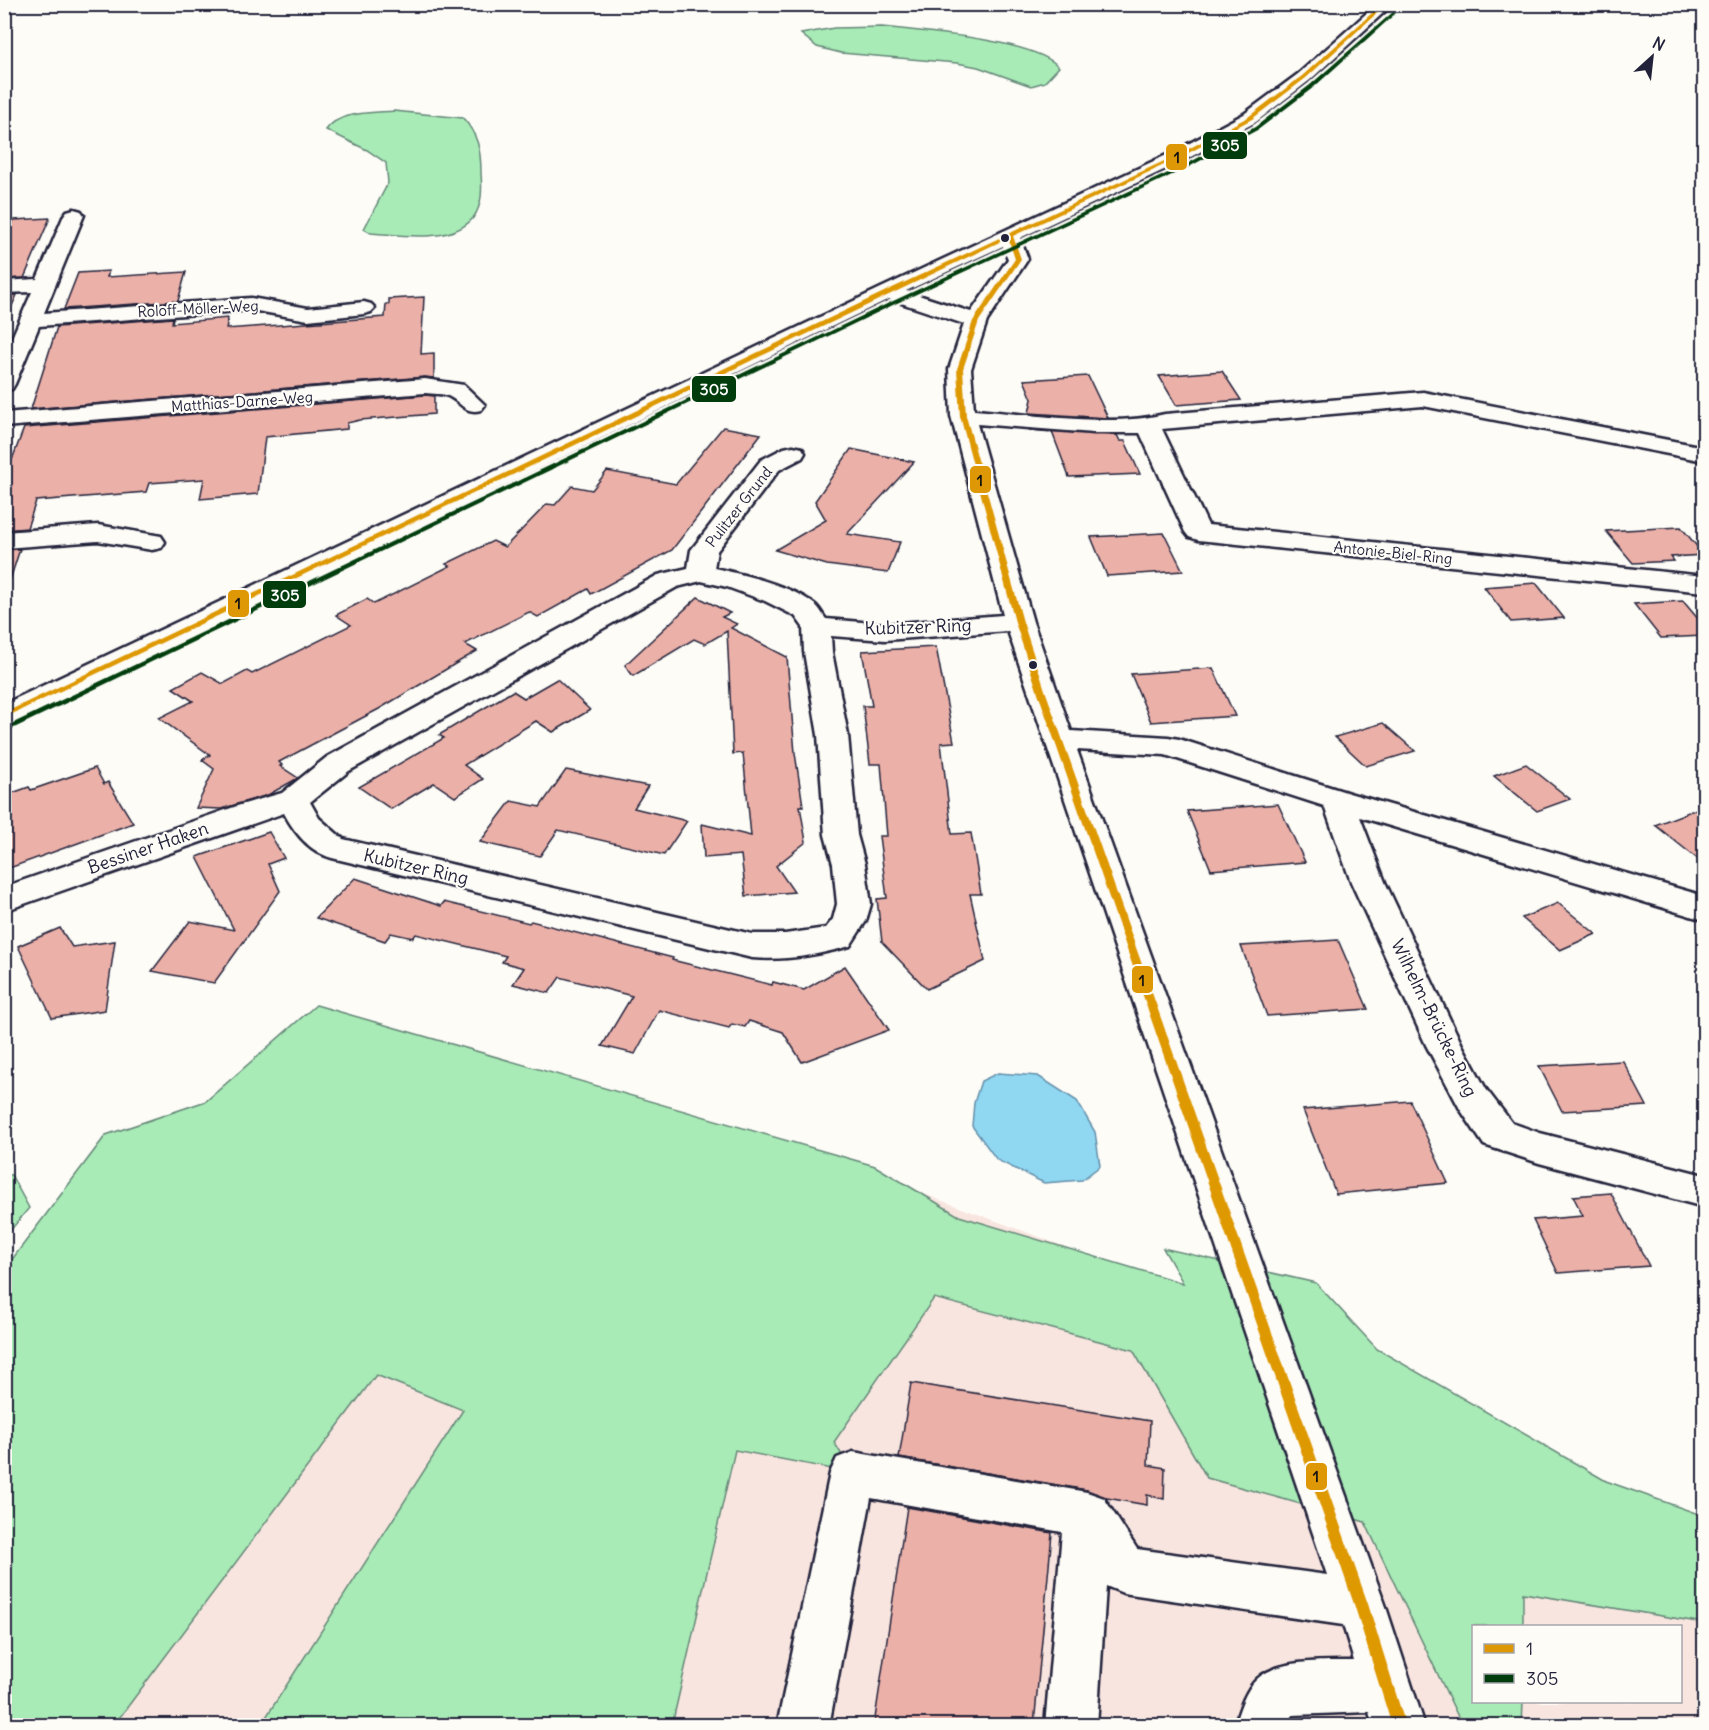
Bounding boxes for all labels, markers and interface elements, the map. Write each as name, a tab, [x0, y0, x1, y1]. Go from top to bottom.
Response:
north arrow	[1622, 27, 1682, 87]
text: N	[1649, 32, 1668, 55]
line badge: 305	[1202, 131, 1248, 160]
text: 305	[1211, 135, 1239, 155]
line badge: 1	[1165, 143, 1188, 171]
text: 1	[1174, 147, 1180, 167]
unlabelled marker	[999, 232, 1011, 244]
street label: Roloff-Möller-Weg	[137, 296, 259, 321]
line badge: 305	[691, 375, 737, 403]
text: 305	[700, 379, 728, 399]
street label: Matthias-Darne-Weg	[170, 387, 314, 416]
street label: Pulitzer Grund	[701, 462, 776, 551]
line badge: 1	[969, 465, 992, 494]
text: 1	[977, 470, 983, 490]
street label: Antonie-Biel-Ring	[1333, 537, 1453, 568]
line badge: 305	[262, 580, 307, 609]
text: 305	[271, 585, 299, 605]
line badge: 1	[227, 589, 250, 618]
text: 1	[235, 593, 241, 613]
street label: Kubitzer Ring	[864, 613, 972, 640]
unlabelled marker	[1027, 659, 1039, 671]
street label: Bessiner Haken	[85, 816, 211, 879]
street label: Kubitzer Ring	[361, 843, 471, 890]
street label: Wilhelm-Brücke-Ring	[1386, 935, 1483, 1101]
line badge: 1	[1131, 965, 1154, 994]
text: 1	[1139, 970, 1145, 990]
line badge: 1	[1305, 1462, 1328, 1491]
text: 1	[1313, 1466, 1319, 1486]
legend	[1472, 1625, 1682, 1703]
text: 1	[1526, 1637, 1533, 1660]
text: 305	[1526, 1667, 1558, 1690]

